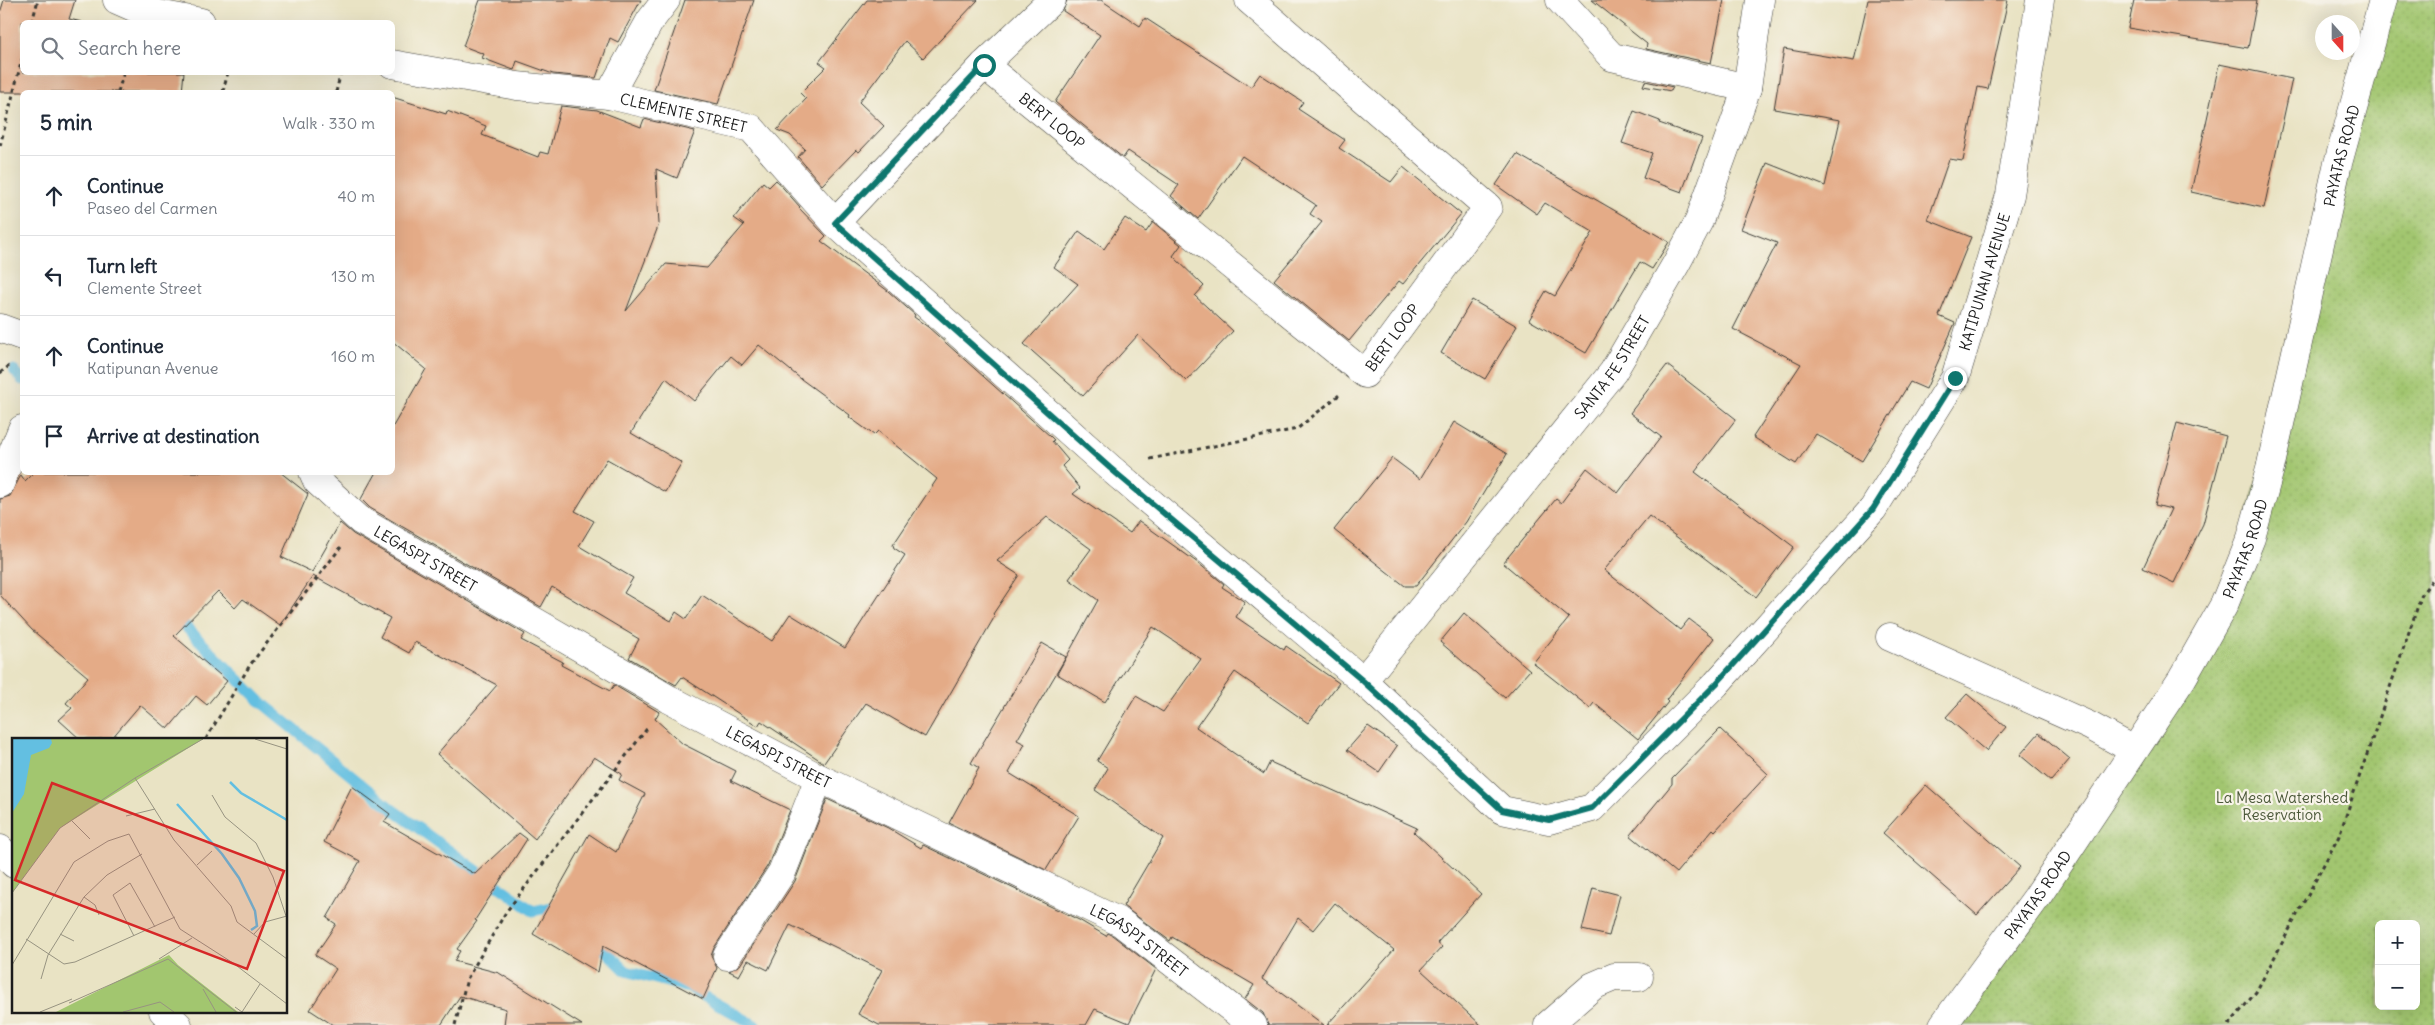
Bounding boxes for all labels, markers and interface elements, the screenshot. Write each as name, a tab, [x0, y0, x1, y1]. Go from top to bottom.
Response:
north arrow	[2315, 15, 2360, 60]
search box	[20, 20, 395, 75]
icon: search	[38, 34, 66, 62]
text: Search here	[78, 36, 181, 60]
route start	[973, 54, 996, 77]
street label: CLEMENTE STREET	[618, 88, 749, 136]
street label: BERT LOOP	[1016, 88, 1089, 153]
street label: PAYATAS ROAD	[2319, 102, 2363, 208]
text: 5 min	[40, 109, 92, 136]
text: Walk · 330 m	[282, 113, 375, 133]
text: Continue	[87, 174, 164, 198]
icon: ahead	[40, 182, 68, 210]
text: 40 m	[337, 186, 375, 206]
text: Paseo del Carmen	[87, 198, 217, 218]
street label: KATIPUNAN AVENUE	[1954, 210, 2014, 353]
text: Turn left	[87, 254, 157, 278]
icon: left	[40, 262, 68, 290]
text: 130 m	[331, 266, 375, 286]
text: Clemente Street	[87, 278, 202, 298]
street label: BERT LOOP	[1361, 300, 1423, 375]
street label: SANTA FE STREET	[1570, 312, 1654, 422]
text: Continue	[87, 334, 164, 358]
icon: ahead	[40, 342, 68, 370]
text: 160 m	[331, 346, 375, 366]
text: Katipunan Avenue	[87, 358, 218, 378]
route end	[1944, 367, 1967, 390]
icon: arrive	[40, 422, 68, 450]
text: Arrive at destination	[87, 424, 260, 448]
street label: PAYATAS ROAD	[2218, 497, 2271, 601]
street label: LEGASPI STREET	[371, 521, 481, 596]
street label: LEGASPI STREET	[723, 721, 834, 792]
inset map	[12, 738, 288, 1012]
park label: La Mesa Watershed Reservation	[2216, 788, 2348, 824]
street label: PAYATAS ROAD	[2000, 846, 2075, 943]
street label: LEGASPI STREET	[1087, 900, 1192, 981]
map controls	[2375, 920, 2420, 1010]
button: +	[2375, 920, 2420, 965]
button: −	[2375, 965, 2420, 1010]

